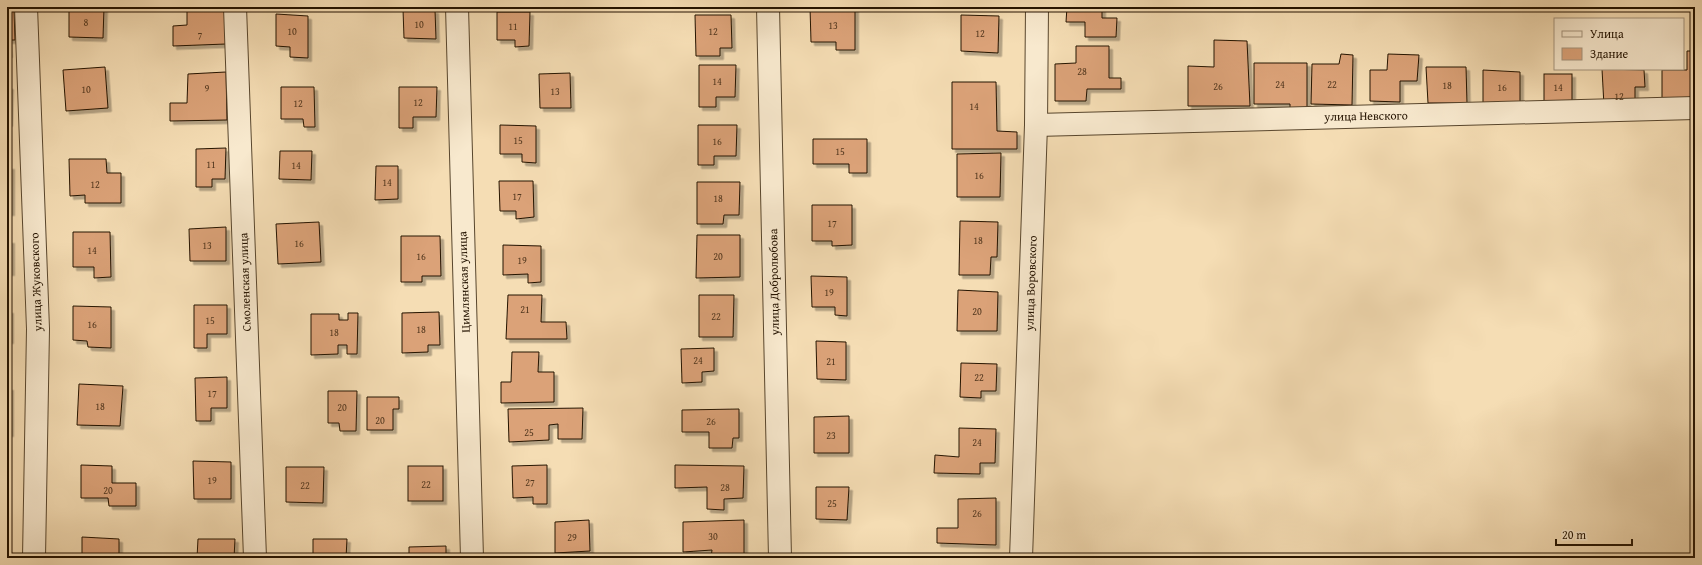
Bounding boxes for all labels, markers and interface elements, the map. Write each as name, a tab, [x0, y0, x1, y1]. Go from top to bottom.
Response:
house number: 8	[84, 15, 89, 30]
house number: 10	[414, 17, 424, 32]
house number: 13	[828, 18, 838, 33]
legend	[1554, 18, 1684, 70]
house number: 11	[508, 19, 518, 34]
house number: 10	[287, 24, 297, 39]
house number: 12	[708, 24, 718, 39]
text: Улица	[1590, 25, 1624, 42]
house number: 12	[975, 26, 985, 41]
house number: 7	[198, 28, 203, 43]
text: Здание	[1590, 45, 1629, 62]
house number: 28	[1077, 64, 1087, 79]
house number: 14	[712, 74, 722, 89]
house number: 24	[1275, 77, 1285, 92]
house number: 22	[1327, 77, 1337, 92]
house number: 18	[1442, 78, 1452, 93]
house number: 26	[1213, 79, 1223, 94]
house number: 16	[1497, 80, 1507, 95]
house number: 14	[1553, 80, 1563, 95]
house number: 9	[205, 81, 210, 96]
house number: 10	[81, 82, 91, 97]
house number: 13	[550, 84, 560, 99]
house number: 12	[1614, 89, 1624, 104]
house number: 12	[413, 95, 423, 110]
house number: 12	[293, 96, 303, 111]
house number: 14	[969, 99, 979, 114]
street label: улица Невского	[1323, 106, 1408, 125]
house number: 15	[513, 133, 523, 148]
house number: 16	[712, 134, 722, 149]
house number: 15	[835, 144, 845, 159]
house number: 11	[206, 157, 216, 172]
house number: 14	[291, 158, 301, 173]
house number: 16	[974, 168, 984, 183]
house number: 14	[382, 175, 392, 190]
house number: 12	[90, 177, 100, 192]
house number: 17	[512, 189, 522, 204]
house number: 18	[713, 191, 723, 206]
house number: 17	[827, 216, 837, 231]
street label: улица Добролюбова	[764, 228, 783, 336]
street label: Цимлянская улица	[453, 231, 474, 333]
street label: улица Жуковского	[25, 232, 46, 333]
street label: Смоленская улица	[234, 232, 255, 332]
house number: 18	[973, 233, 983, 248]
street label: улица Воровского	[1020, 235, 1041, 332]
house number: 16	[294, 236, 304, 251]
house number: 13	[202, 238, 212, 253]
house number: 14	[87, 243, 97, 258]
house number: 16	[416, 249, 426, 264]
house number: 20	[713, 249, 723, 264]
house number: 19	[517, 253, 527, 268]
house number: 19	[824, 285, 834, 300]
house number: 21	[520, 302, 530, 317]
house number: 20	[972, 304, 982, 319]
house number: 22	[711, 309, 721, 324]
house number: 15	[205, 313, 215, 328]
house number: 16	[87, 317, 97, 332]
house number: 18	[416, 322, 426, 337]
house number: 18	[329, 325, 339, 340]
house number: 24	[693, 353, 703, 368]
house number: 21	[826, 354, 836, 369]
house number: 22	[974, 370, 984, 385]
house number: 17	[207, 386, 217, 401]
house number: 18	[95, 399, 105, 414]
house number: 20	[337, 400, 347, 415]
house number: 20	[375, 413, 385, 428]
house number: 26	[706, 414, 716, 429]
house number: 25	[524, 425, 534, 440]
house number: 23	[826, 428, 836, 443]
house number: 24	[972, 435, 982, 450]
house number: 19	[207, 473, 217, 488]
house number: 27	[525, 475, 535, 490]
house number: 22	[421, 477, 431, 492]
house number: 22	[300, 478, 310, 493]
house number: 28	[720, 480, 730, 495]
house number: 20	[103, 483, 113, 498]
house number: 25	[827, 496, 837, 511]
house number: 26	[972, 506, 982, 521]
scale bar	[1556, 521, 1632, 547]
text: 20 m	[1562, 526, 1586, 543]
house number: 30	[708, 529, 718, 544]
house number: 29	[567, 530, 577, 545]

